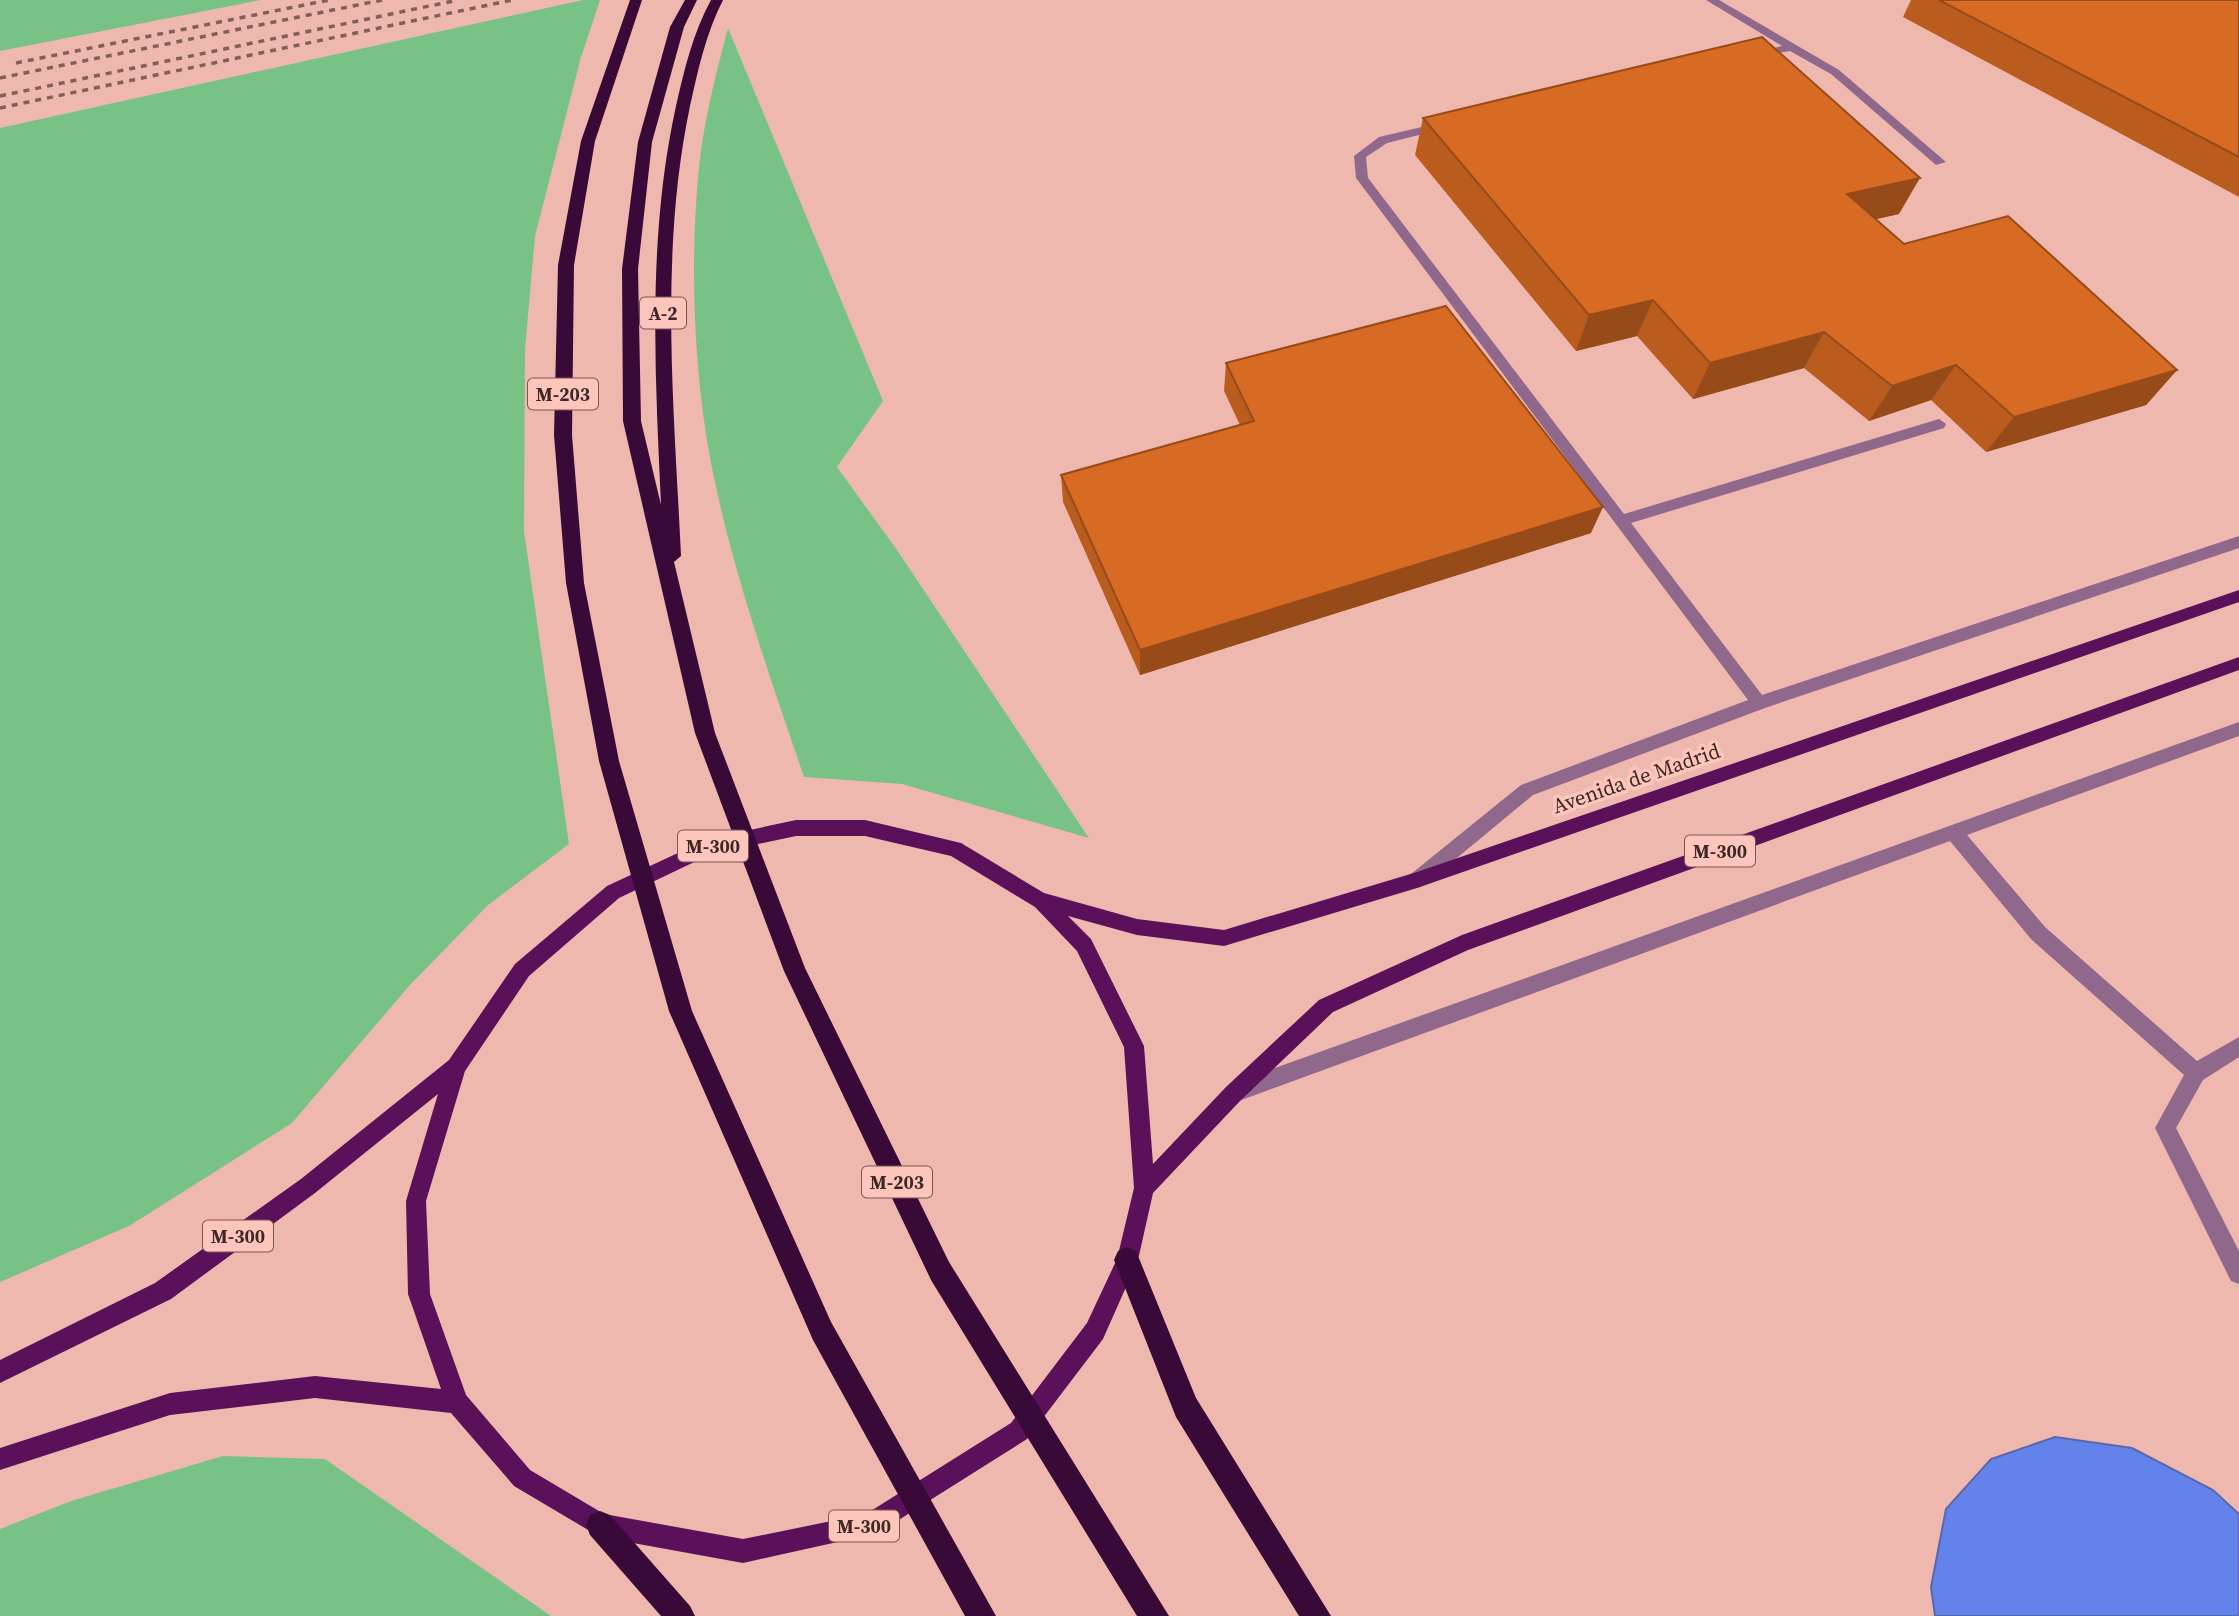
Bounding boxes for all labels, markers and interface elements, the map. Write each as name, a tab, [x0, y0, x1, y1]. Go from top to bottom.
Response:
road number: A-2	[640, 298, 686, 328]
road number: M-203	[528, 378, 598, 410]
street label: Avenida de Madrid	[1548, 736, 1724, 820]
road number: M-300	[678, 831, 748, 862]
road number: M-300	[1685, 836, 1755, 866]
road number: M-203	[862, 1166, 932, 1198]
road number: M-300	[203, 1220, 273, 1252]
road number: M-300	[829, 1510, 899, 1542]

